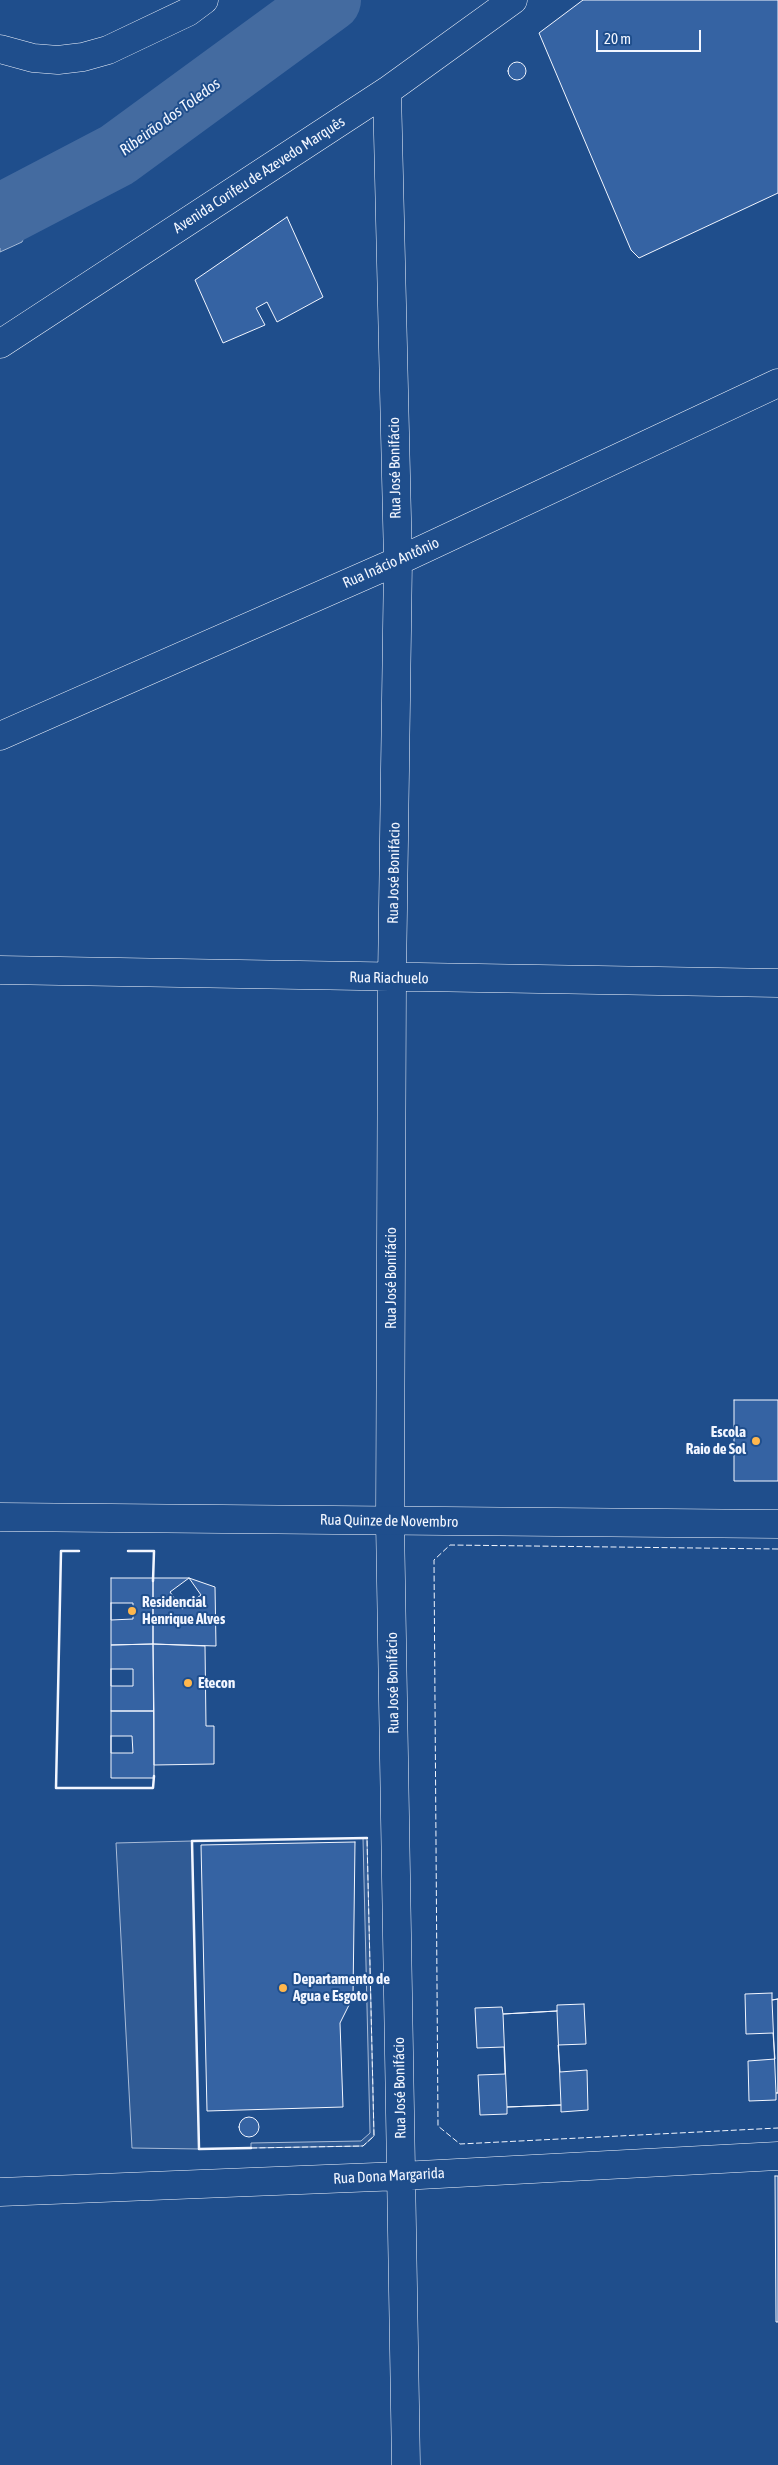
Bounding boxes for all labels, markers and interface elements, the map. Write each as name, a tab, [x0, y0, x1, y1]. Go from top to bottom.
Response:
scale bar	[598, 20, 703, 52]
text: 20 m	[604, 30, 631, 47]
water label: Ribeirão dos Toledos	[116, 74, 224, 160]
street label: Avenida Corifeu de Azevedo Marquês	[170, 113, 348, 237]
street label: Rua José Bonifácio	[385, 417, 405, 519]
street label: Rua Inácio Antônio	[340, 534, 442, 592]
street label: Rua José Bonifácio	[384, 822, 404, 924]
street label: Rua Riachuelo	[349, 968, 429, 988]
street label: Rua José Bonifácio	[382, 1227, 400, 1329]
place label: Escola Raio de Sol	[686, 1423, 746, 1458]
marker: Escola Raio de Sol	[750, 1435, 762, 1447]
street label: Rua Quinze de Novembro	[320, 1511, 458, 1531]
place label: Residencial Henrique Alves	[142, 1593, 225, 1628]
marker: Residencial Henrique Alves	[126, 1605, 138, 1617]
street label: Rua José Bonifácio	[383, 1632, 403, 1734]
place label: Etecon	[198, 1674, 235, 1692]
marker: Etecon	[182, 1677, 194, 1689]
place label: Departamento de Agua e Esgoto	[293, 1970, 390, 2005]
marker: Departamento de Agua e Esgoto	[277, 1982, 289, 1994]
street label: Rua José Bonifácio	[390, 2037, 410, 2139]
street label: Rua Dona Margarida	[333, 2164, 445, 2188]

